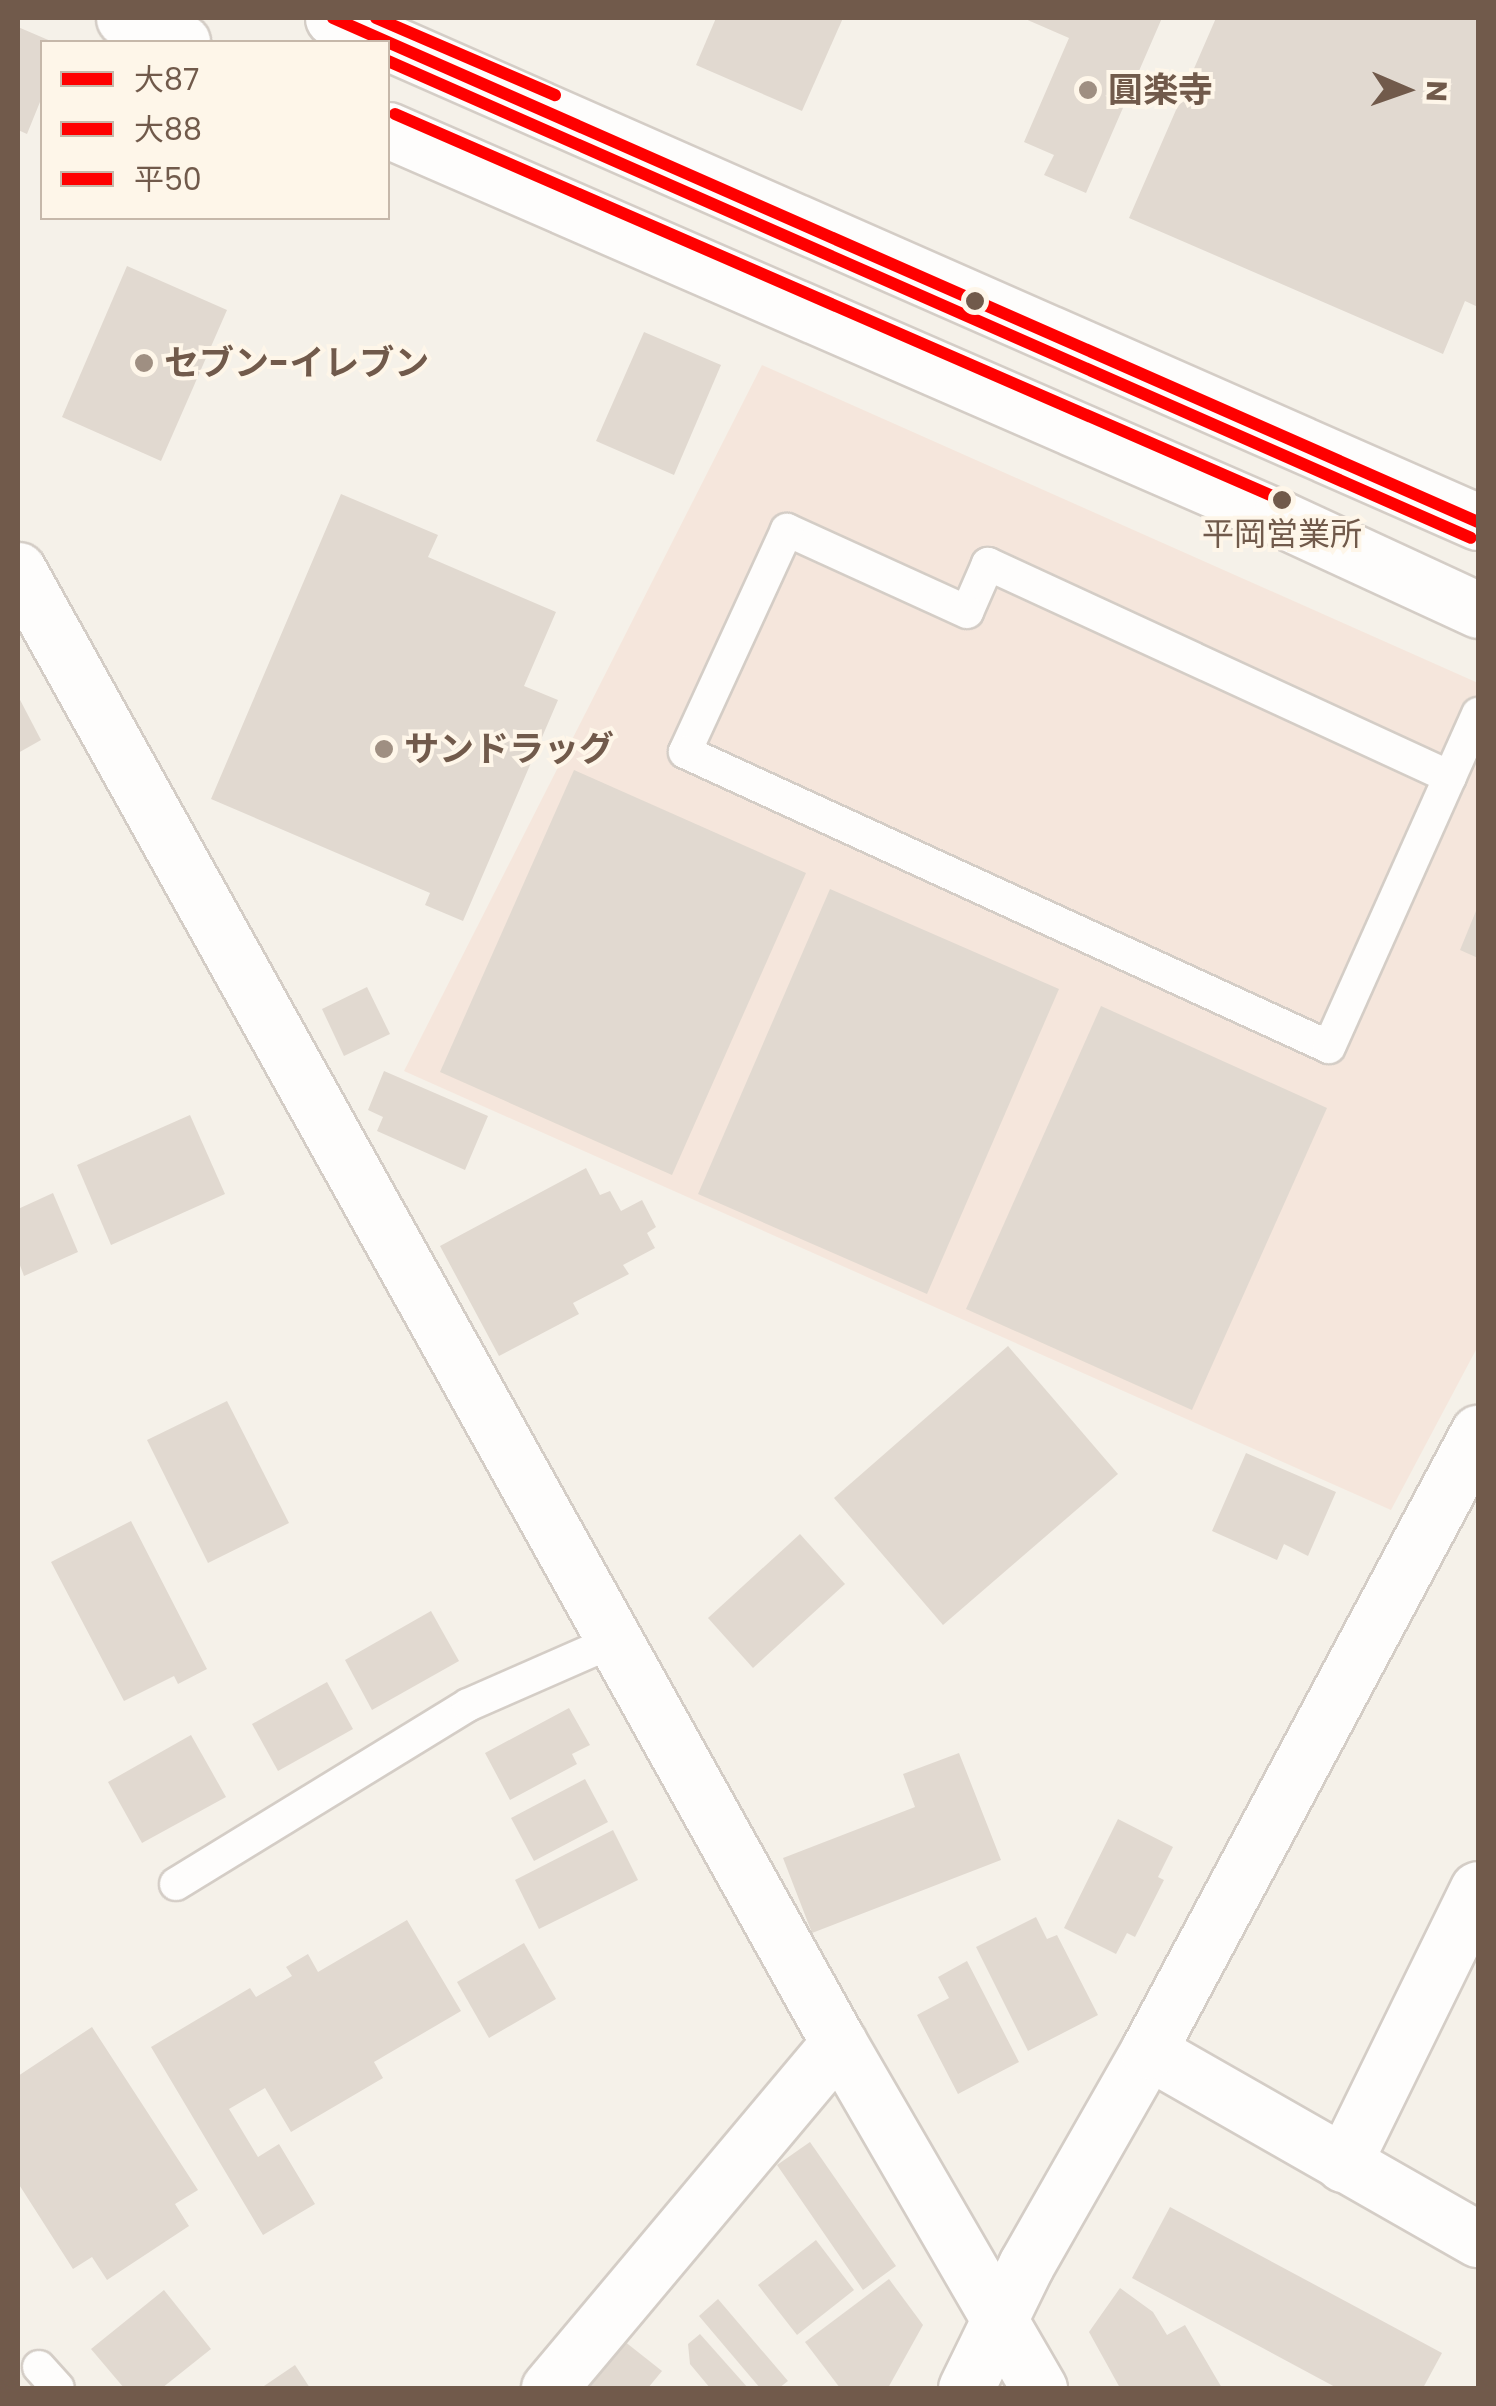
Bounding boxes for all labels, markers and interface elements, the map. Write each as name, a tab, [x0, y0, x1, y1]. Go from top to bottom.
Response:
legend	[40, 40, 390, 220]
north arrow	[1356, 40, 1456, 140]
text: 大87	[134, 58, 199, 101]
place label: 圓楽寺	[1108, 69, 1213, 111]
marker: 圓楽寺	[1077, 79, 1099, 101]
text: N	[1417, 80, 1456, 102]
text: 大88	[134, 108, 202, 151]
text: 平50	[134, 158, 202, 201]
unlabelled marker	[965, 291, 985, 311]
place label: セブン-イレブン	[164, 342, 429, 384]
marker: セブン-イレブン	[133, 352, 155, 374]
marker: 平岡営業所	[1272, 490, 1292, 510]
place label: 平岡営業所	[1202, 515, 1362, 553]
place label: サンドラッグ	[404, 728, 614, 770]
marker: サンドラッグ	[373, 738, 395, 760]

